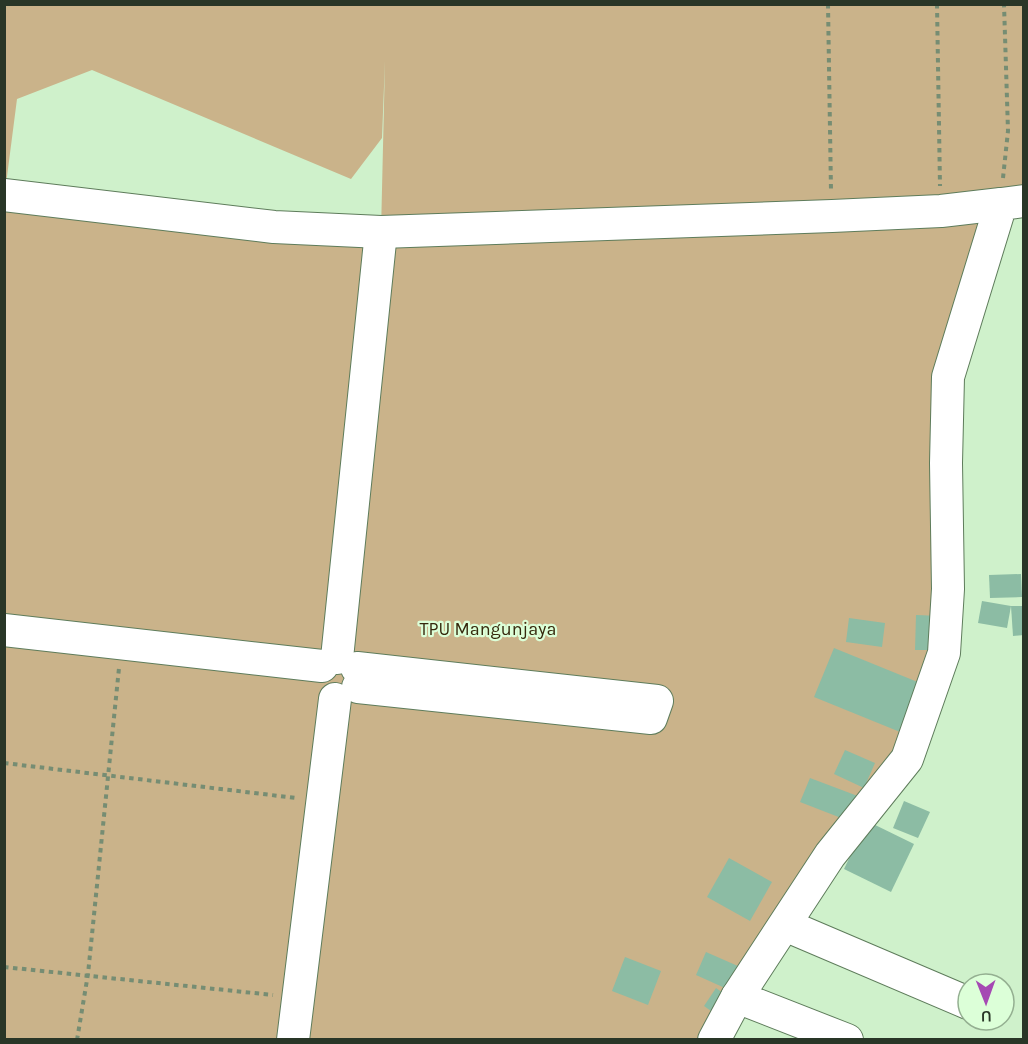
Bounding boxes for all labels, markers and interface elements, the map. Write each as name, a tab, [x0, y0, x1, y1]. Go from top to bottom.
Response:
park label: TPU Mangunjaya	[420, 618, 556, 640]
north arrow	[956, 972, 1016, 1032]
text: U	[981, 1007, 992, 1026]

